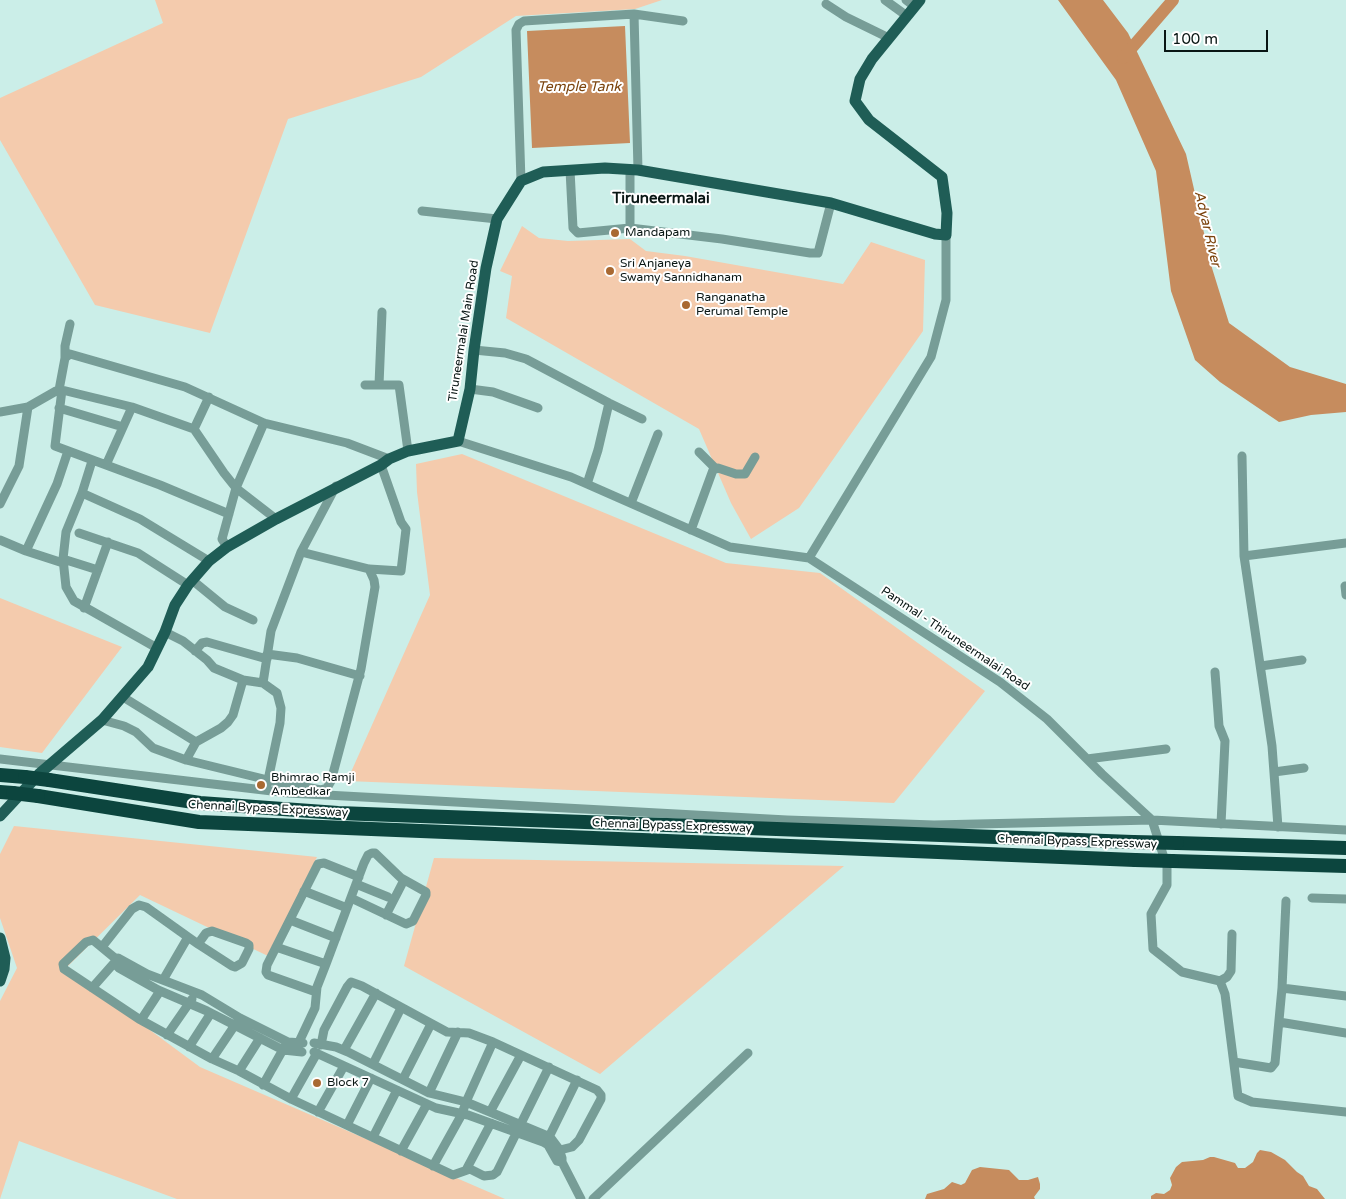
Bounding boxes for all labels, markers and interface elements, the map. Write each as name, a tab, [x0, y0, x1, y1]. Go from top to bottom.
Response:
scale bar	[1166, 20, 1270, 52]
text: 100 m	[1172, 30, 1218, 48]
water label: Temple Tank	[537, 79, 621, 95]
water label: Adyar River	[1190, 189, 1224, 269]
district label: Tiruneermalai	[612, 190, 710, 208]
place label: Mandapam	[625, 226, 690, 240]
marker: Mandapam	[609, 227, 621, 239]
place label: Sri Anjaneya Swamy Sannidhanam	[620, 257, 742, 285]
street label: Tiruneermalai Main Road	[446, 259, 482, 403]
marker: Sri Anjaneya Swamy Sannidhanam	[604, 265, 616, 277]
place label: Ranganatha Perumal Temple	[696, 291, 788, 319]
marker: Ranganatha Perumal Temple	[680, 299, 692, 311]
street label: Pammal - Thiruneermalai Road	[878, 584, 1032, 694]
place label: Bhimrao Ramji Ambedkar	[271, 771, 355, 799]
marker: Bhimrao Ramji Ambedkar	[255, 779, 267, 791]
street label: Chennai Bypass Expressway	[188, 798, 348, 820]
street label: Chennai Bypass Expressway	[592, 816, 752, 836]
street label: Chennai Bypass Expressway	[997, 832, 1157, 852]
place label: Block 7	[327, 1076, 369, 1090]
marker: Block 7	[311, 1077, 323, 1089]

